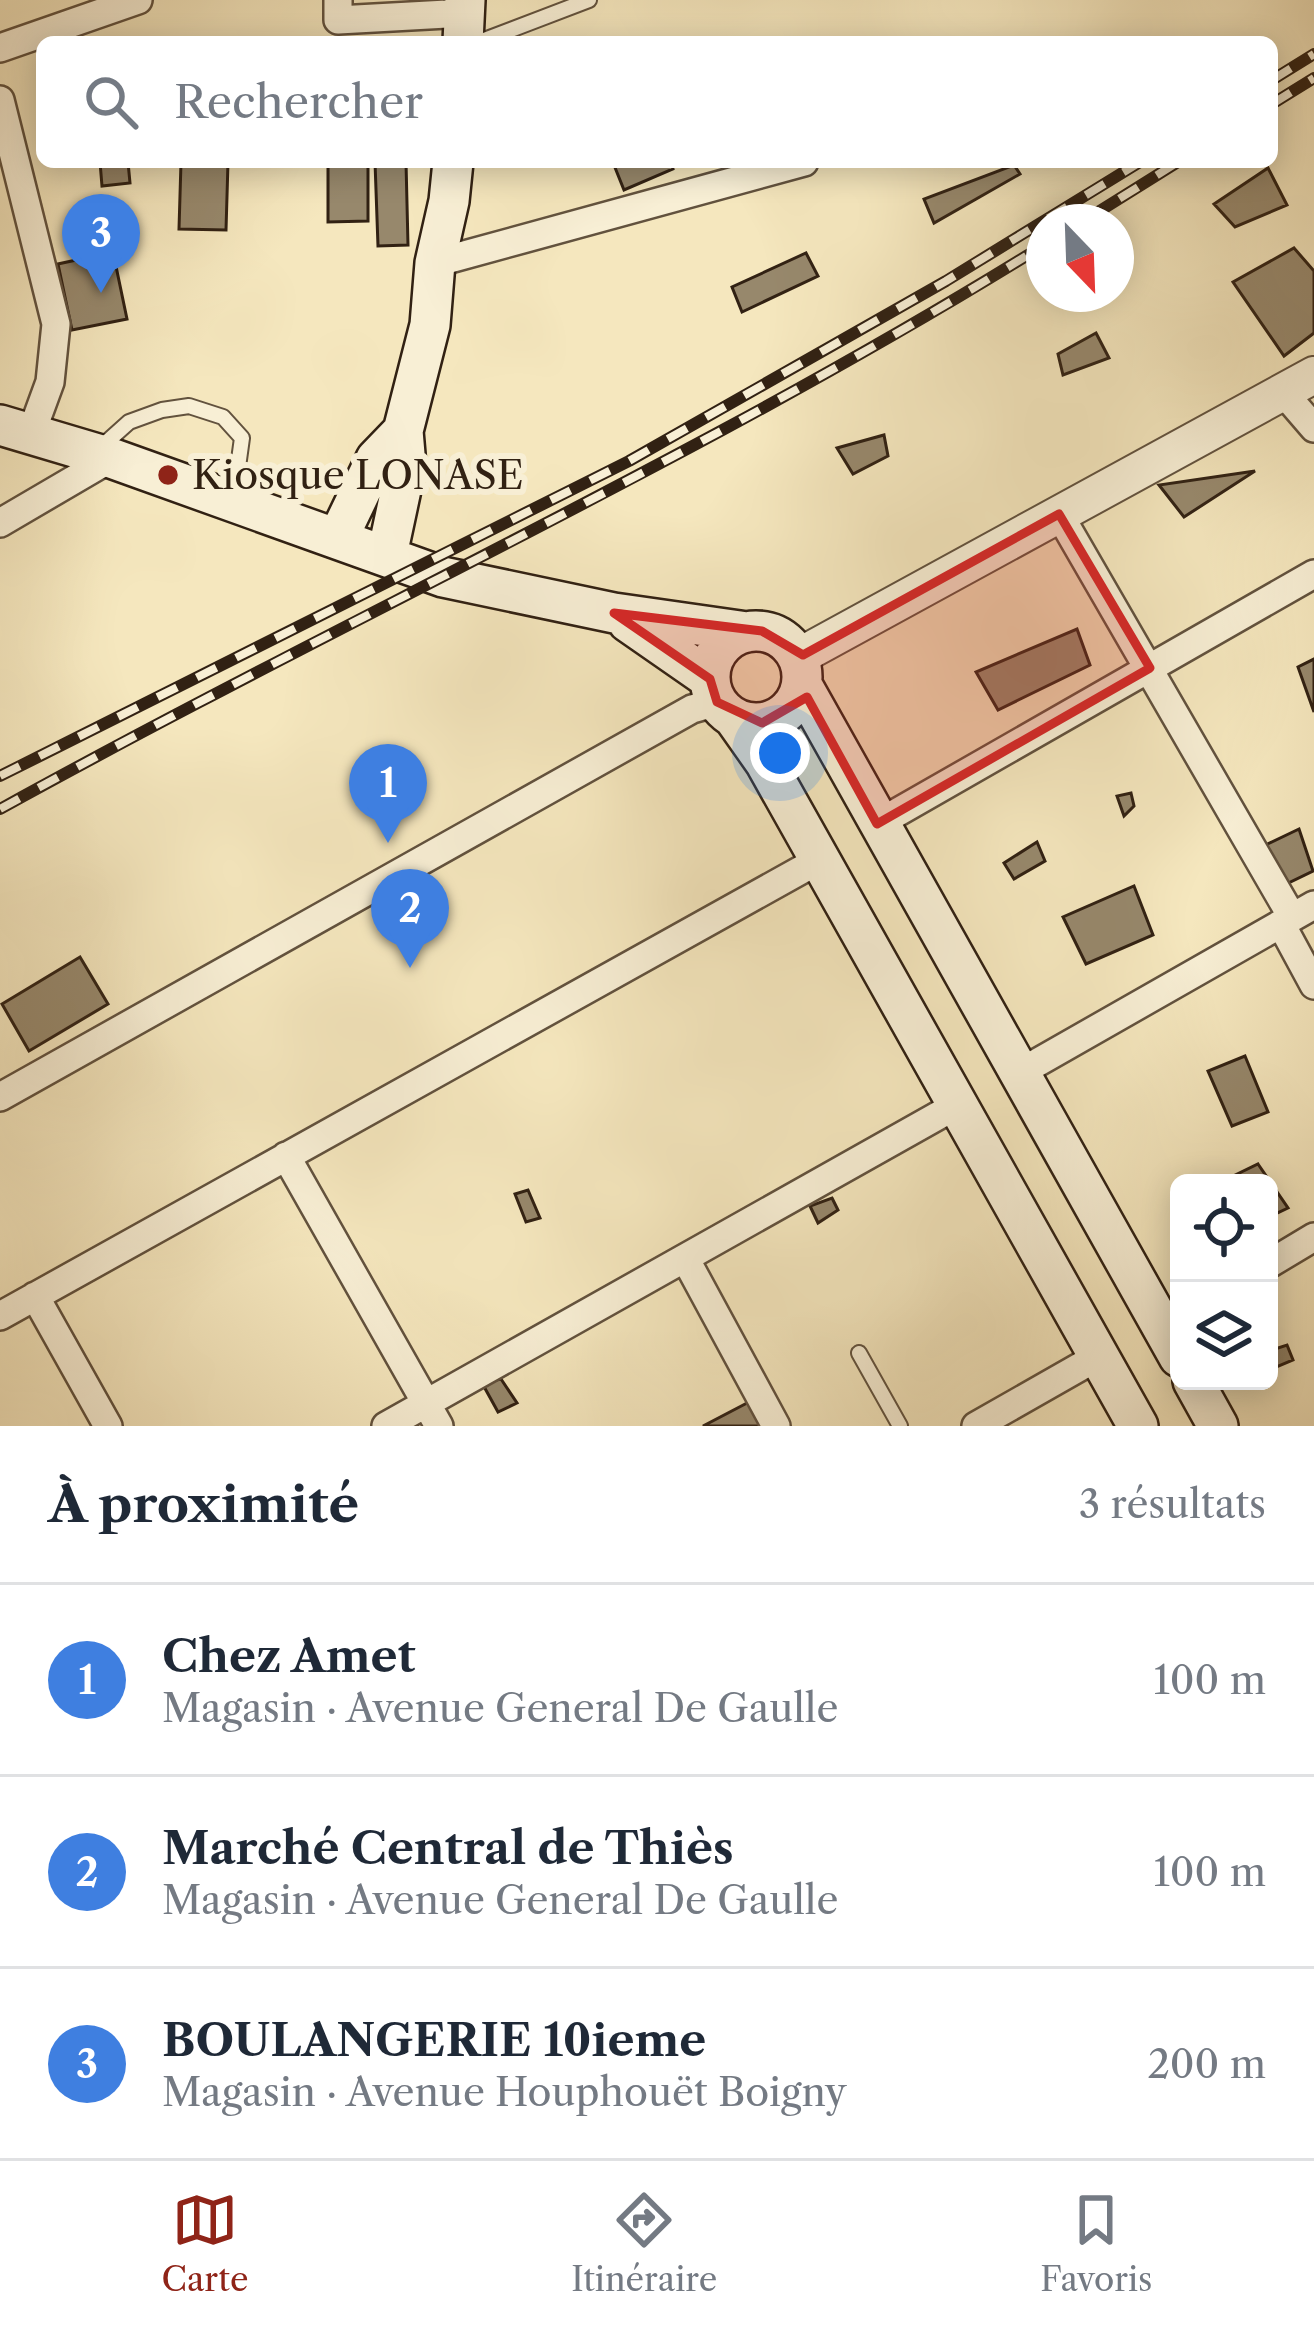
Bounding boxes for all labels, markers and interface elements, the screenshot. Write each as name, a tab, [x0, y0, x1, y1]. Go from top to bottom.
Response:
search box	[36, 36, 1278, 168]
icon: search	[78, 69, 144, 135]
text: Rechercher	[174, 74, 423, 130]
pin: 3	[62, 194, 140, 293]
north arrow	[1026, 204, 1134, 312]
place label: Kiosque LONASE	[192, 451, 524, 499]
marker: Kiosque LONASE	[155, 462, 181, 488]
your location	[750, 723, 810, 783]
pin: 1	[349, 744, 427, 843]
pin: 2	[371, 869, 449, 968]
map controls	[1170, 1174, 1278, 1390]
button: locate	[1170, 1174, 1278, 1282]
button: layers	[1170, 1282, 1278, 1390]
text: À proximité	[48, 1473, 359, 1535]
text: 3 résultats	[1079, 1480, 1266, 1528]
text: Chez Amet	[162, 1628, 416, 1684]
text: 1	[78, 1656, 96, 1704]
text: 100 m	[1153, 1656, 1266, 1704]
text: Magasin · Avenue General De Gaulle	[162, 1684, 838, 1732]
text: Marché Central de Thiès	[162, 1820, 734, 1876]
text: 2	[75, 1848, 99, 1896]
text: 100 m	[1153, 1848, 1266, 1896]
text: Magasin · Avenue General De Gaulle	[162, 1876, 838, 1924]
text: BOULANGERIE 10ieme	[162, 2012, 706, 2068]
text: 3	[76, 2040, 98, 2088]
text: 200 m	[1147, 2040, 1266, 2088]
text: Magasin · Avenue Houphouët Boigny	[162, 2068, 847, 2116]
tab: Carte	[161, 2187, 248, 2300]
tab: Itinéraire	[571, 2187, 717, 2300]
tab: Favoris	[1040, 2187, 1152, 2300]

